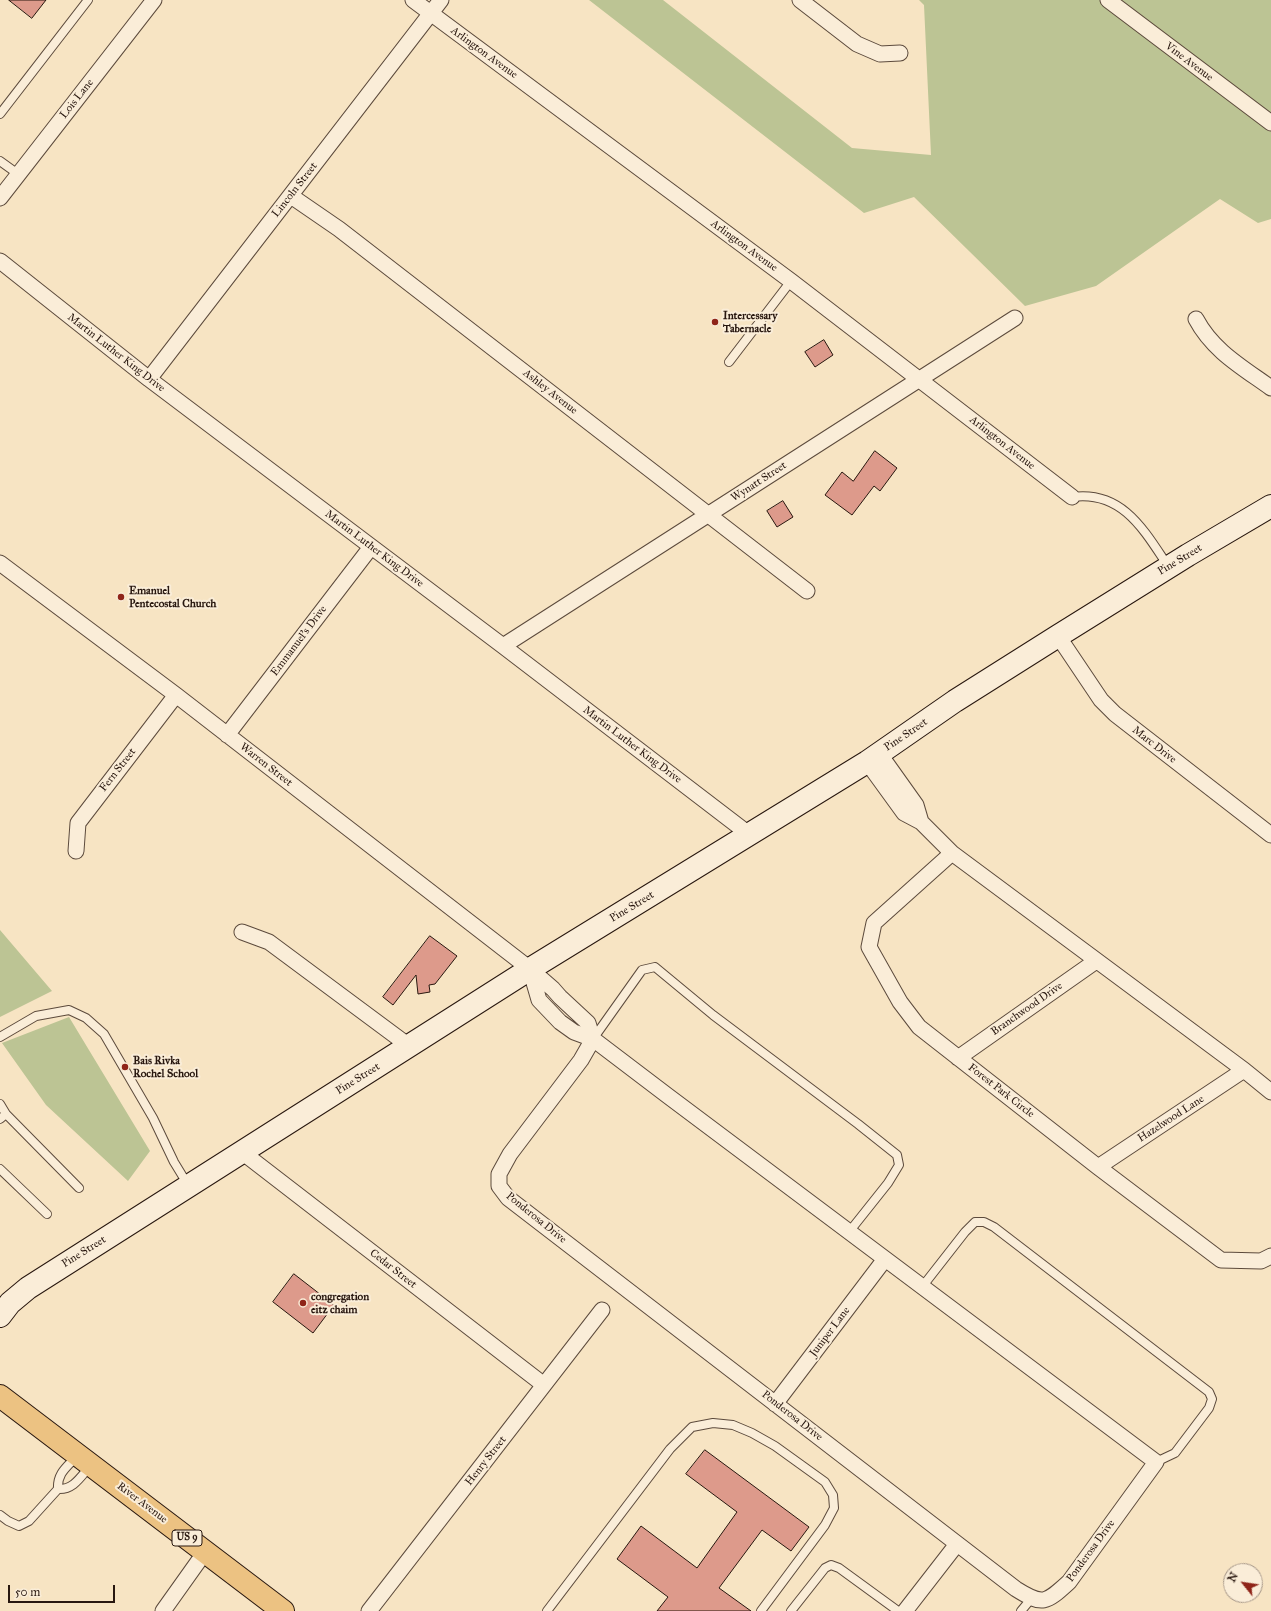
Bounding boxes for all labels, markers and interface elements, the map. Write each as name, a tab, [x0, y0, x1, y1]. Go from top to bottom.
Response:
street label: Arlington Avenue	[448, 24, 520, 82]
street label: Vine Avenue	[1162, 40, 1216, 84]
street label: Lois Lane	[57, 77, 97, 121]
street label: Lincoln Street	[269, 160, 321, 220]
street label: Arlington Avenue	[708, 217, 780, 275]
place label: Intercessary Tabernacle	[723, 309, 777, 335]
street label: Martin Luther King Drive	[65, 311, 167, 395]
marker: Intercessary Tabernacle	[710, 317, 720, 327]
street label: Ashley Avenue	[520, 367, 580, 417]
street label: Arlington Avenue	[967, 413, 1037, 473]
street label: Wynatt Street	[729, 459, 789, 505]
street label: Martin Luther King Drive	[322, 508, 426, 590]
street label: Pine Street	[1155, 542, 1205, 578]
place label: Emanuel Pentecostal Church	[129, 584, 216, 610]
marker: Emanuel Pentecostal Church	[116, 592, 126, 602]
street label: Emmanuel's Drive	[268, 603, 330, 679]
street label: Martin Luther King Drive	[580, 704, 684, 786]
street label: Pine Street	[882, 716, 930, 754]
street label: Marc Drive	[1129, 724, 1179, 766]
street label: Warren Street	[237, 740, 295, 790]
street label: Fern Street	[97, 746, 139, 794]
street label: Pine Street	[607, 889, 657, 925]
street label: Branchwood Drive	[989, 979, 1065, 1039]
place label: Bais Rivka Rochel School	[133, 1054, 198, 1080]
street label: Pine Street	[333, 1060, 383, 1098]
street label: Forest Park Circle	[965, 1061, 1037, 1121]
marker: Bais Rivka Rochel School	[120, 1062, 130, 1072]
street label: Hazelwood Lane	[1135, 1093, 1207, 1145]
street label: Ponderosa Drive	[503, 1190, 569, 1246]
street label: Pine Street	[59, 1233, 109, 1271]
street label: Cedar Street	[367, 1247, 419, 1291]
place label: congregation eitz chaim	[311, 1290, 369, 1316]
marker: congregation eitz chaim	[298, 1298, 308, 1308]
street label: Juniper Lane	[807, 1304, 853, 1360]
street label: Ponderosa Drive	[759, 1388, 825, 1444]
street label: Henry Street	[463, 1434, 509, 1488]
street label: River Avenue	[114, 1480, 170, 1526]
street label: Ponderosa Drive	[1064, 1517, 1118, 1585]
road number: US 9	[172, 1530, 202, 1546]
north arrow	[1223, 1563, 1263, 1603]
text: N	[1225, 1570, 1241, 1585]
scale bar	[10, 1577, 117, 1603]
text: 50 m	[15, 1585, 40, 1599]

